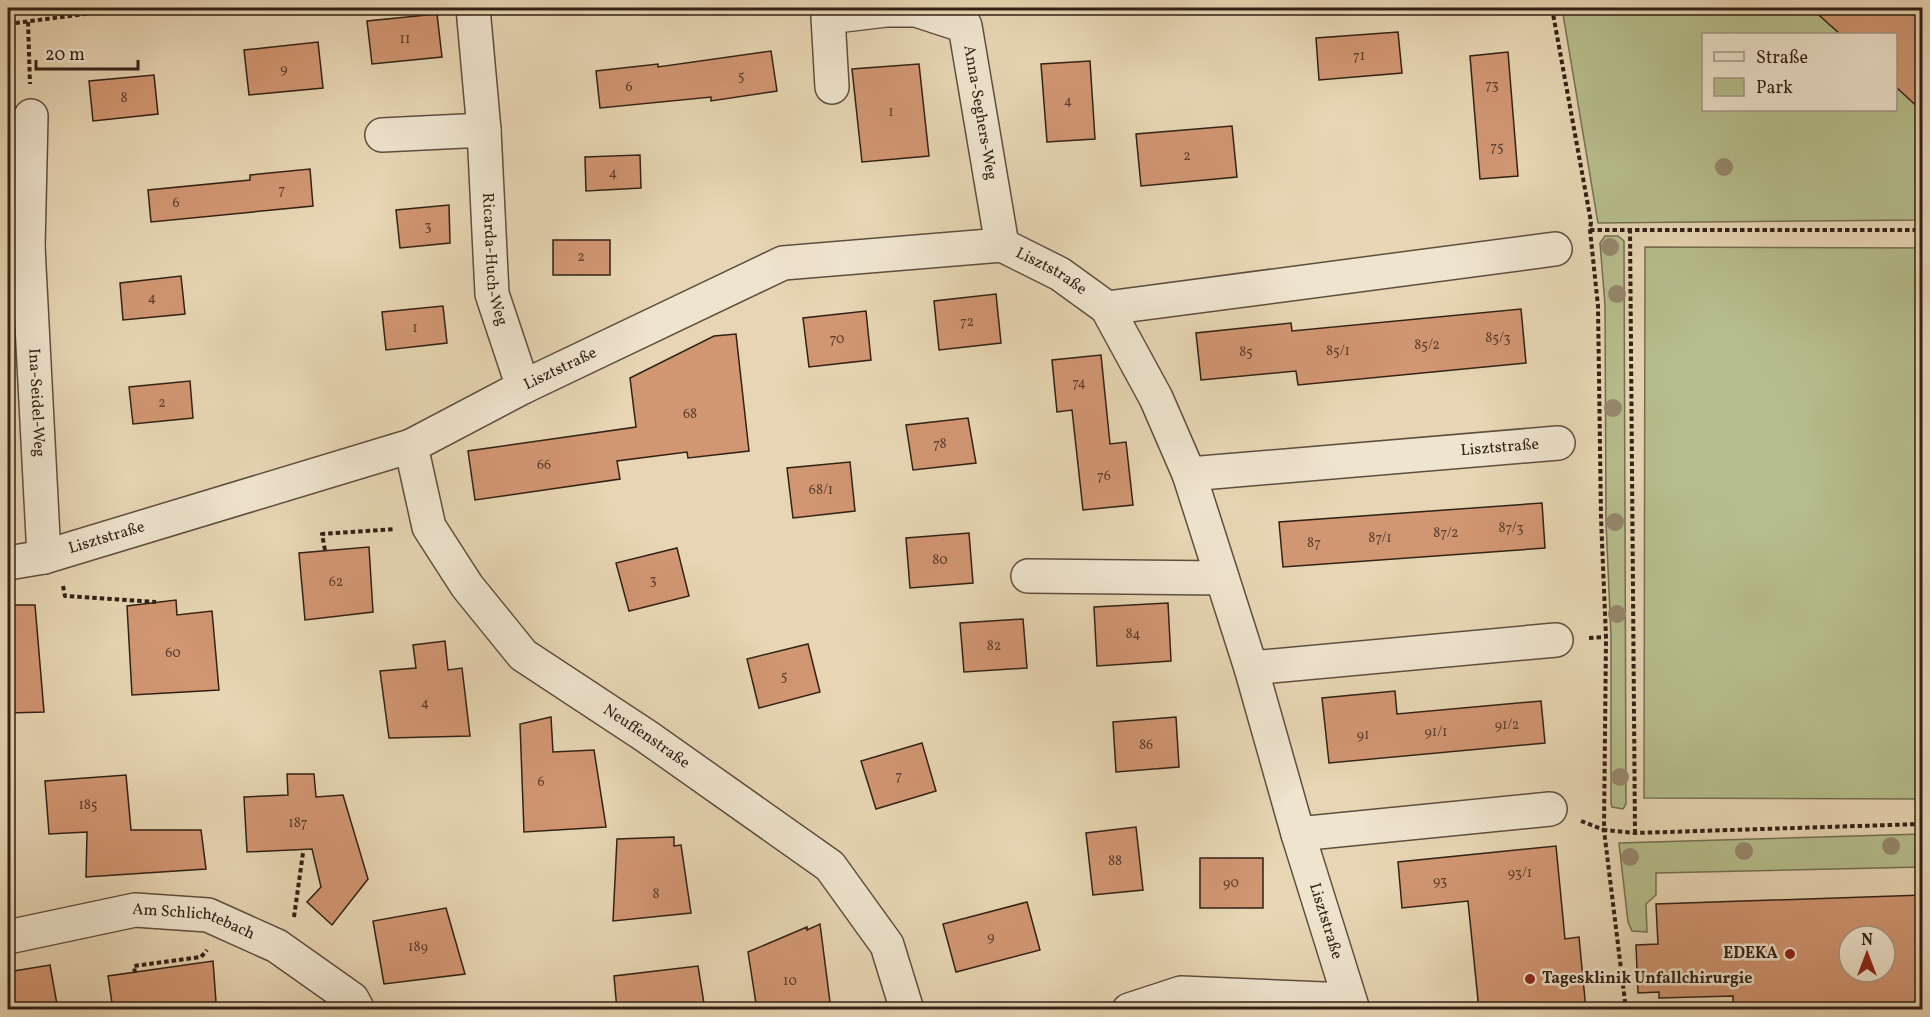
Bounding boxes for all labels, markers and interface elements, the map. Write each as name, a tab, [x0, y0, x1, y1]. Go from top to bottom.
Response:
house number: 11	[400, 30, 410, 49]
scale bar	[36, 33, 138, 71]
legend	[1702, 33, 1897, 111]
text: 20 m	[45, 43, 85, 68]
street label: Anna-Seghers-Weg	[957, 44, 1002, 182]
text: Straße	[1756, 46, 1808, 71]
house number: 71	[1353, 47, 1365, 66]
house number: 9	[280, 60, 288, 79]
house number: 5	[738, 67, 744, 86]
house number: 73	[1485, 76, 1499, 95]
text: Park	[1756, 76, 1793, 101]
house number: 6	[625, 78, 633, 97]
house number: 8	[120, 89, 128, 108]
house number: 4	[1064, 92, 1072, 111]
house number: 1	[888, 103, 894, 122]
house number: 75	[1490, 138, 1504, 157]
house number: 2	[1183, 147, 1191, 166]
house number: 4	[609, 164, 617, 183]
house number: 7	[279, 181, 286, 200]
street label: Ricarda-Huch-Weg	[476, 192, 513, 329]
house number: 6	[172, 194, 180, 213]
house number: 3	[424, 217, 432, 236]
street label: Lisztstraße	[1012, 242, 1091, 301]
house number: 2	[577, 248, 585, 267]
house number: 4	[148, 289, 156, 308]
house number: 72	[960, 313, 974, 332]
house number: 1	[412, 319, 418, 338]
house number: 85/3	[1485, 329, 1511, 348]
house number: 70	[830, 330, 844, 349]
house number: 85/2	[1414, 336, 1440, 355]
street label: Lisztstraße	[520, 342, 601, 396]
house number: 85/1	[1326, 342, 1350, 361]
house number: 85	[1239, 343, 1253, 362]
street label: Ina-Seidel-Weg	[22, 348, 50, 458]
house number: 74	[1072, 374, 1086, 393]
house number: 2	[158, 394, 166, 413]
house number: 68	[683, 405, 697, 424]
street label: Lisztstraße	[1460, 434, 1540, 462]
house number: 78	[933, 435, 947, 454]
house number: 66	[537, 456, 551, 475]
house number: 76	[1097, 467, 1111, 486]
house number: 68/1	[809, 481, 833, 500]
street label: Lisztstraße	[66, 516, 148, 560]
house number: 87/3	[1498, 519, 1524, 538]
house number: 87/2	[1433, 524, 1459, 543]
house number: 87/1	[1368, 529, 1392, 548]
house number: 87	[1307, 534, 1321, 553]
house number: 80	[932, 551, 948, 570]
house number: 3	[649, 571, 657, 590]
house number: 62	[329, 573, 343, 592]
house number: 84	[1125, 625, 1141, 644]
house number: 82	[987, 637, 1001, 656]
house number: 60	[165, 644, 181, 663]
house number: 5	[781, 667, 787, 686]
house number: 4	[421, 694, 429, 713]
street label: Neuffenstraße	[599, 700, 694, 774]
house number: 91/2	[1495, 716, 1519, 735]
house number: 91/1	[1425, 723, 1447, 742]
house number: 91	[1357, 726, 1369, 745]
house number: 86	[1139, 736, 1153, 755]
house number: 7	[896, 767, 903, 786]
house number: 6	[537, 773, 545, 792]
house number: 185	[78, 796, 98, 815]
house number: 187	[288, 814, 308, 833]
house number: 88	[1108, 852, 1122, 871]
house number: 93/1	[1508, 864, 1532, 883]
house number: 93	[1433, 872, 1447, 891]
house number: 90	[1223, 874, 1239, 893]
street label: Lisztstraße	[1303, 880, 1347, 962]
house number: 8	[652, 885, 660, 904]
street label: Am Schlichtebach	[131, 899, 258, 945]
north arrow	[1837, 924, 1897, 984]
house number: 9	[987, 928, 995, 947]
text: N	[1861, 930, 1873, 952]
house number: 189	[408, 938, 428, 957]
place label: EDEKA	[1723, 943, 1779, 965]
marker: EDEKA	[1783, 947, 1797, 961]
place label: Tagesklinik Unfallchirurgie	[1542, 968, 1752, 990]
house number: 10	[783, 972, 797, 991]
marker: Tagesklinik Unfallchirurgie	[1523, 972, 1537, 986]

